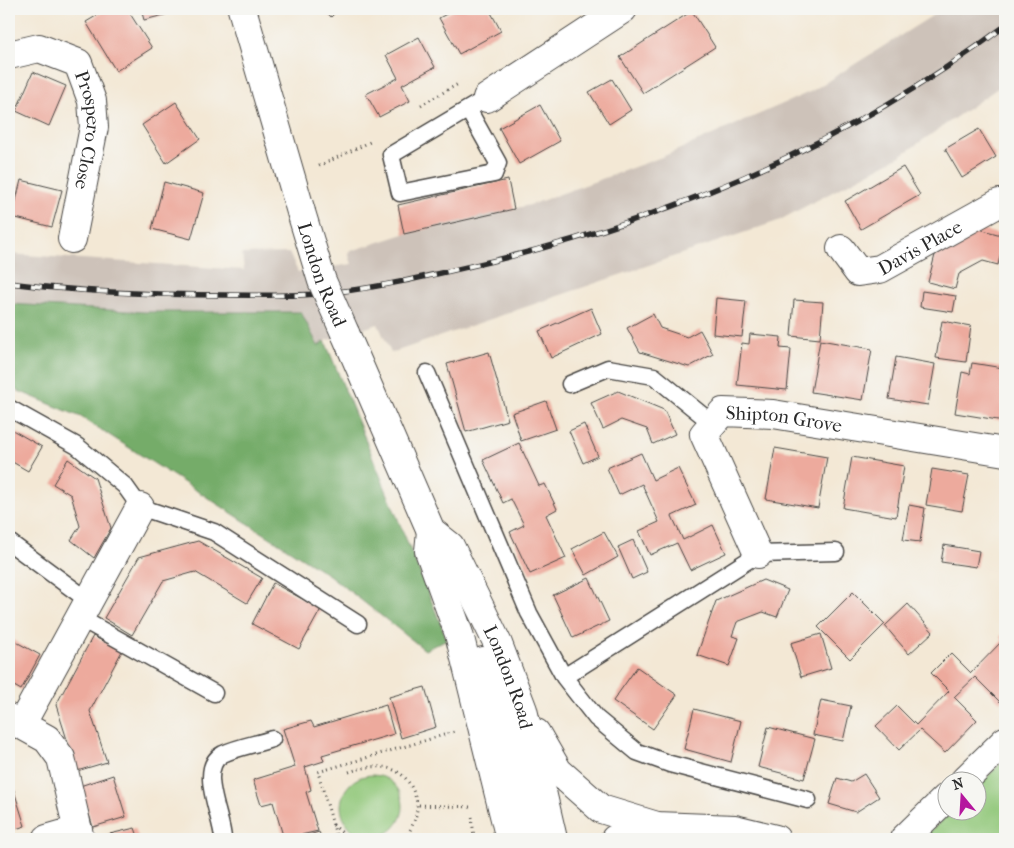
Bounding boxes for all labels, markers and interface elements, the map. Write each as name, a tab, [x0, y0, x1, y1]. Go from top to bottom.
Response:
street label: Prospero Close	[70, 68, 104, 191]
street label: Davis Place	[874, 216, 966, 280]
street label: London Road	[293, 220, 351, 331]
street label: Shipton Grove	[725, 402, 844, 437]
street label: London Road	[478, 622, 537, 732]
north arrow	[936, 770, 986, 820]
text: N	[950, 774, 966, 794]

